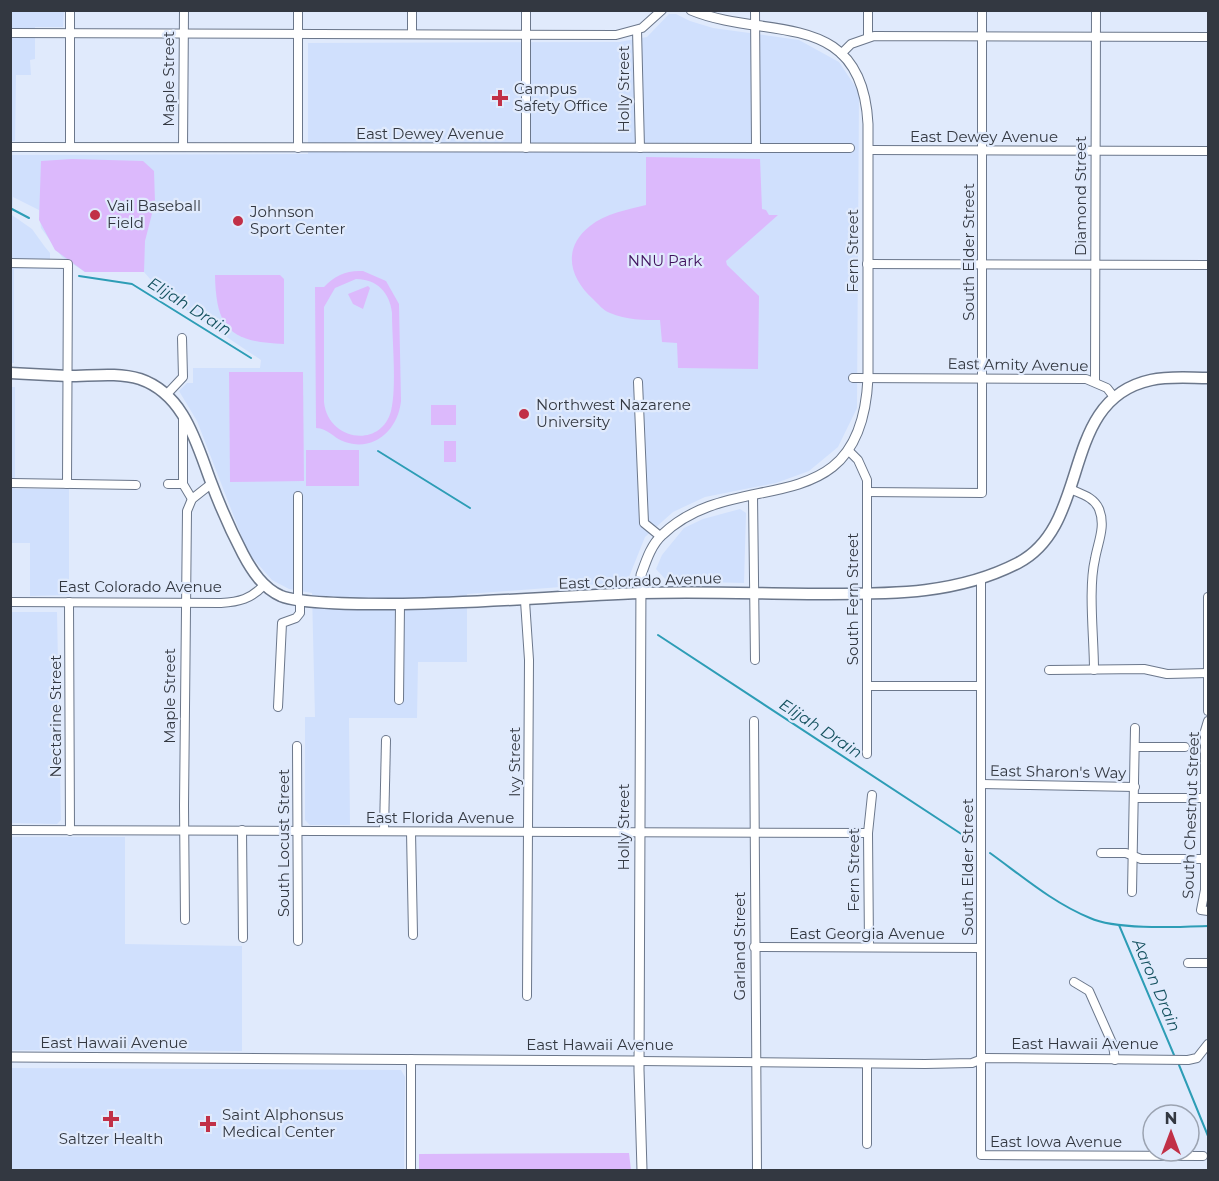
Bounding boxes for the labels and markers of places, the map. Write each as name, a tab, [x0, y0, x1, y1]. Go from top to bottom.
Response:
place label: Campus Safety Office	[514, 79, 608, 115]
marker: Campus Safety Office	[491, 89, 509, 107]
place label: Vail Baseball Field	[107, 196, 201, 232]
place label: Johnson Sport Center	[249, 202, 345, 238]
marker: Vail Baseball Field	[88, 208, 102, 222]
marker: Johnson Sport Center	[231, 214, 245, 228]
place label: Northwest Nazarene University	[536, 395, 691, 431]
marker: Northwest Nazarene University	[517, 407, 531, 421]
place label: Saint Alphonsus Medical Center	[222, 1105, 344, 1141]
marker: Saltzer Health	[102, 1110, 120, 1128]
marker: Saint Alphonsus Medical Center	[199, 1115, 217, 1133]
place label: Saltzer Health	[59, 1129, 163, 1148]

